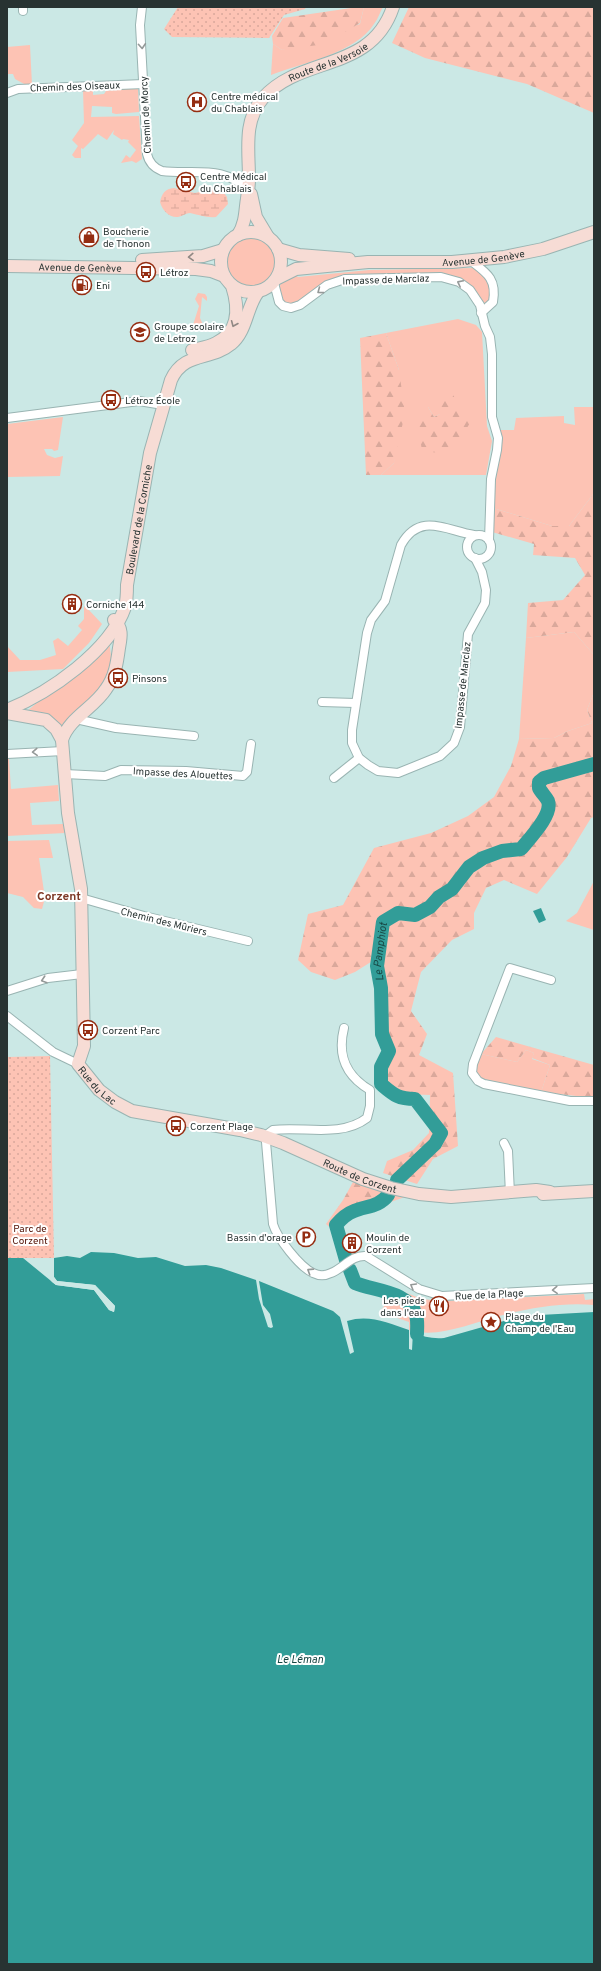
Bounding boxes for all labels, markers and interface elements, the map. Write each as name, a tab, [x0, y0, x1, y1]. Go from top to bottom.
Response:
street label: Route de la Versoie	[286, 41, 371, 86]
one-way arrow	[137, 43, 146, 49]
street label: Chemin de Morcy	[138, 76, 155, 154]
street label: Chemin des Oiseaux	[30, 79, 121, 96]
hospital icon: Centre médical du Chablais	[186, 91, 208, 113]
place label: Centre médical du Chablais	[211, 91, 278, 116]
bus stop icon: Centre Médical du Chablais	[175, 171, 197, 193]
place label: Centre Médical du Chablais	[200, 171, 267, 196]
shop icon: Boucherie de Thonon	[78, 226, 100, 248]
place label: Boucherie de Thonon	[103, 226, 150, 251]
street label: Avenue de Genève	[442, 248, 526, 270]
one-way arrow	[188, 253, 194, 261]
street label: Avenue de Genève	[38, 261, 122, 276]
bus stop icon: Létroz	[135, 261, 157, 283]
place label: Létroz	[160, 267, 189, 280]
street label: Impasse de Marclaz	[342, 272, 430, 289]
fuel station icon: Eni	[71, 274, 93, 296]
place label: Eni	[96, 280, 110, 293]
one-way arrow	[456, 280, 464, 288]
one-way arrow	[317, 286, 324, 293]
one-way arrow	[230, 320, 238, 327]
school or university icon: Groupe scolaire de Letroz	[129, 321, 151, 343]
place label: Groupe scolaire de Letroz	[154, 321, 224, 346]
bus stop icon: Létroz École	[100, 389, 122, 411]
place label: Létroz École	[125, 395, 180, 408]
street label: Boulevard de la Corniche	[124, 464, 156, 576]
building icon: Corniche 144	[61, 593, 83, 615]
place label: Corniche 144	[86, 599, 145, 612]
street label: Impasse de Marclaz	[452, 641, 475, 729]
bus stop icon: Pinsons	[107, 667, 129, 689]
place label: Pinsons	[132, 673, 167, 686]
one-way arrow	[32, 747, 38, 756]
street label: Impasse des Alouettes	[133, 765, 234, 784]
district label: Corzent	[37, 889, 81, 905]
street label: Chemin des Mûriers	[119, 905, 209, 940]
water label: Le Pamphiot	[371, 920, 391, 982]
one-way arrow	[41, 975, 48, 983]
bus stop icon: Corzent Parc	[77, 1019, 99, 1041]
place label: Corzent Parc	[102, 1025, 160, 1038]
street label: Rue du Lac	[74, 1064, 118, 1109]
bus stop icon: Corzent Plage	[165, 1115, 187, 1137]
place label: Corzent Plage	[190, 1121, 253, 1134]
street label: Route de Corzent	[320, 1157, 398, 1197]
park label: Parc de Corzent	[12, 1223, 48, 1248]
parking icon: Bassin d'orage	[295, 1226, 317, 1248]
place label: Bassin d'orage	[227, 1232, 292, 1245]
building icon: Moulin de Corzent	[341, 1232, 363, 1254]
place label: Moulin de Corzent	[366, 1232, 409, 1257]
one-way arrow	[308, 1268, 315, 1275]
one-way arrow	[410, 1283, 417, 1290]
one-way arrow	[552, 1286, 558, 1294]
street label: Rue de la Plage	[454, 1287, 524, 1304]
place label: Les pieds dans l'eau	[380, 1295, 425, 1320]
restaurant icon: Les pieds dans l'eau	[428, 1295, 450, 1317]
place icon: Plage du Champ de l'Eau	[480, 1311, 502, 1333]
place label: Plage du Champ de l'Eau	[505, 1311, 574, 1336]
water label: Le Léman	[277, 1653, 323, 1667]

